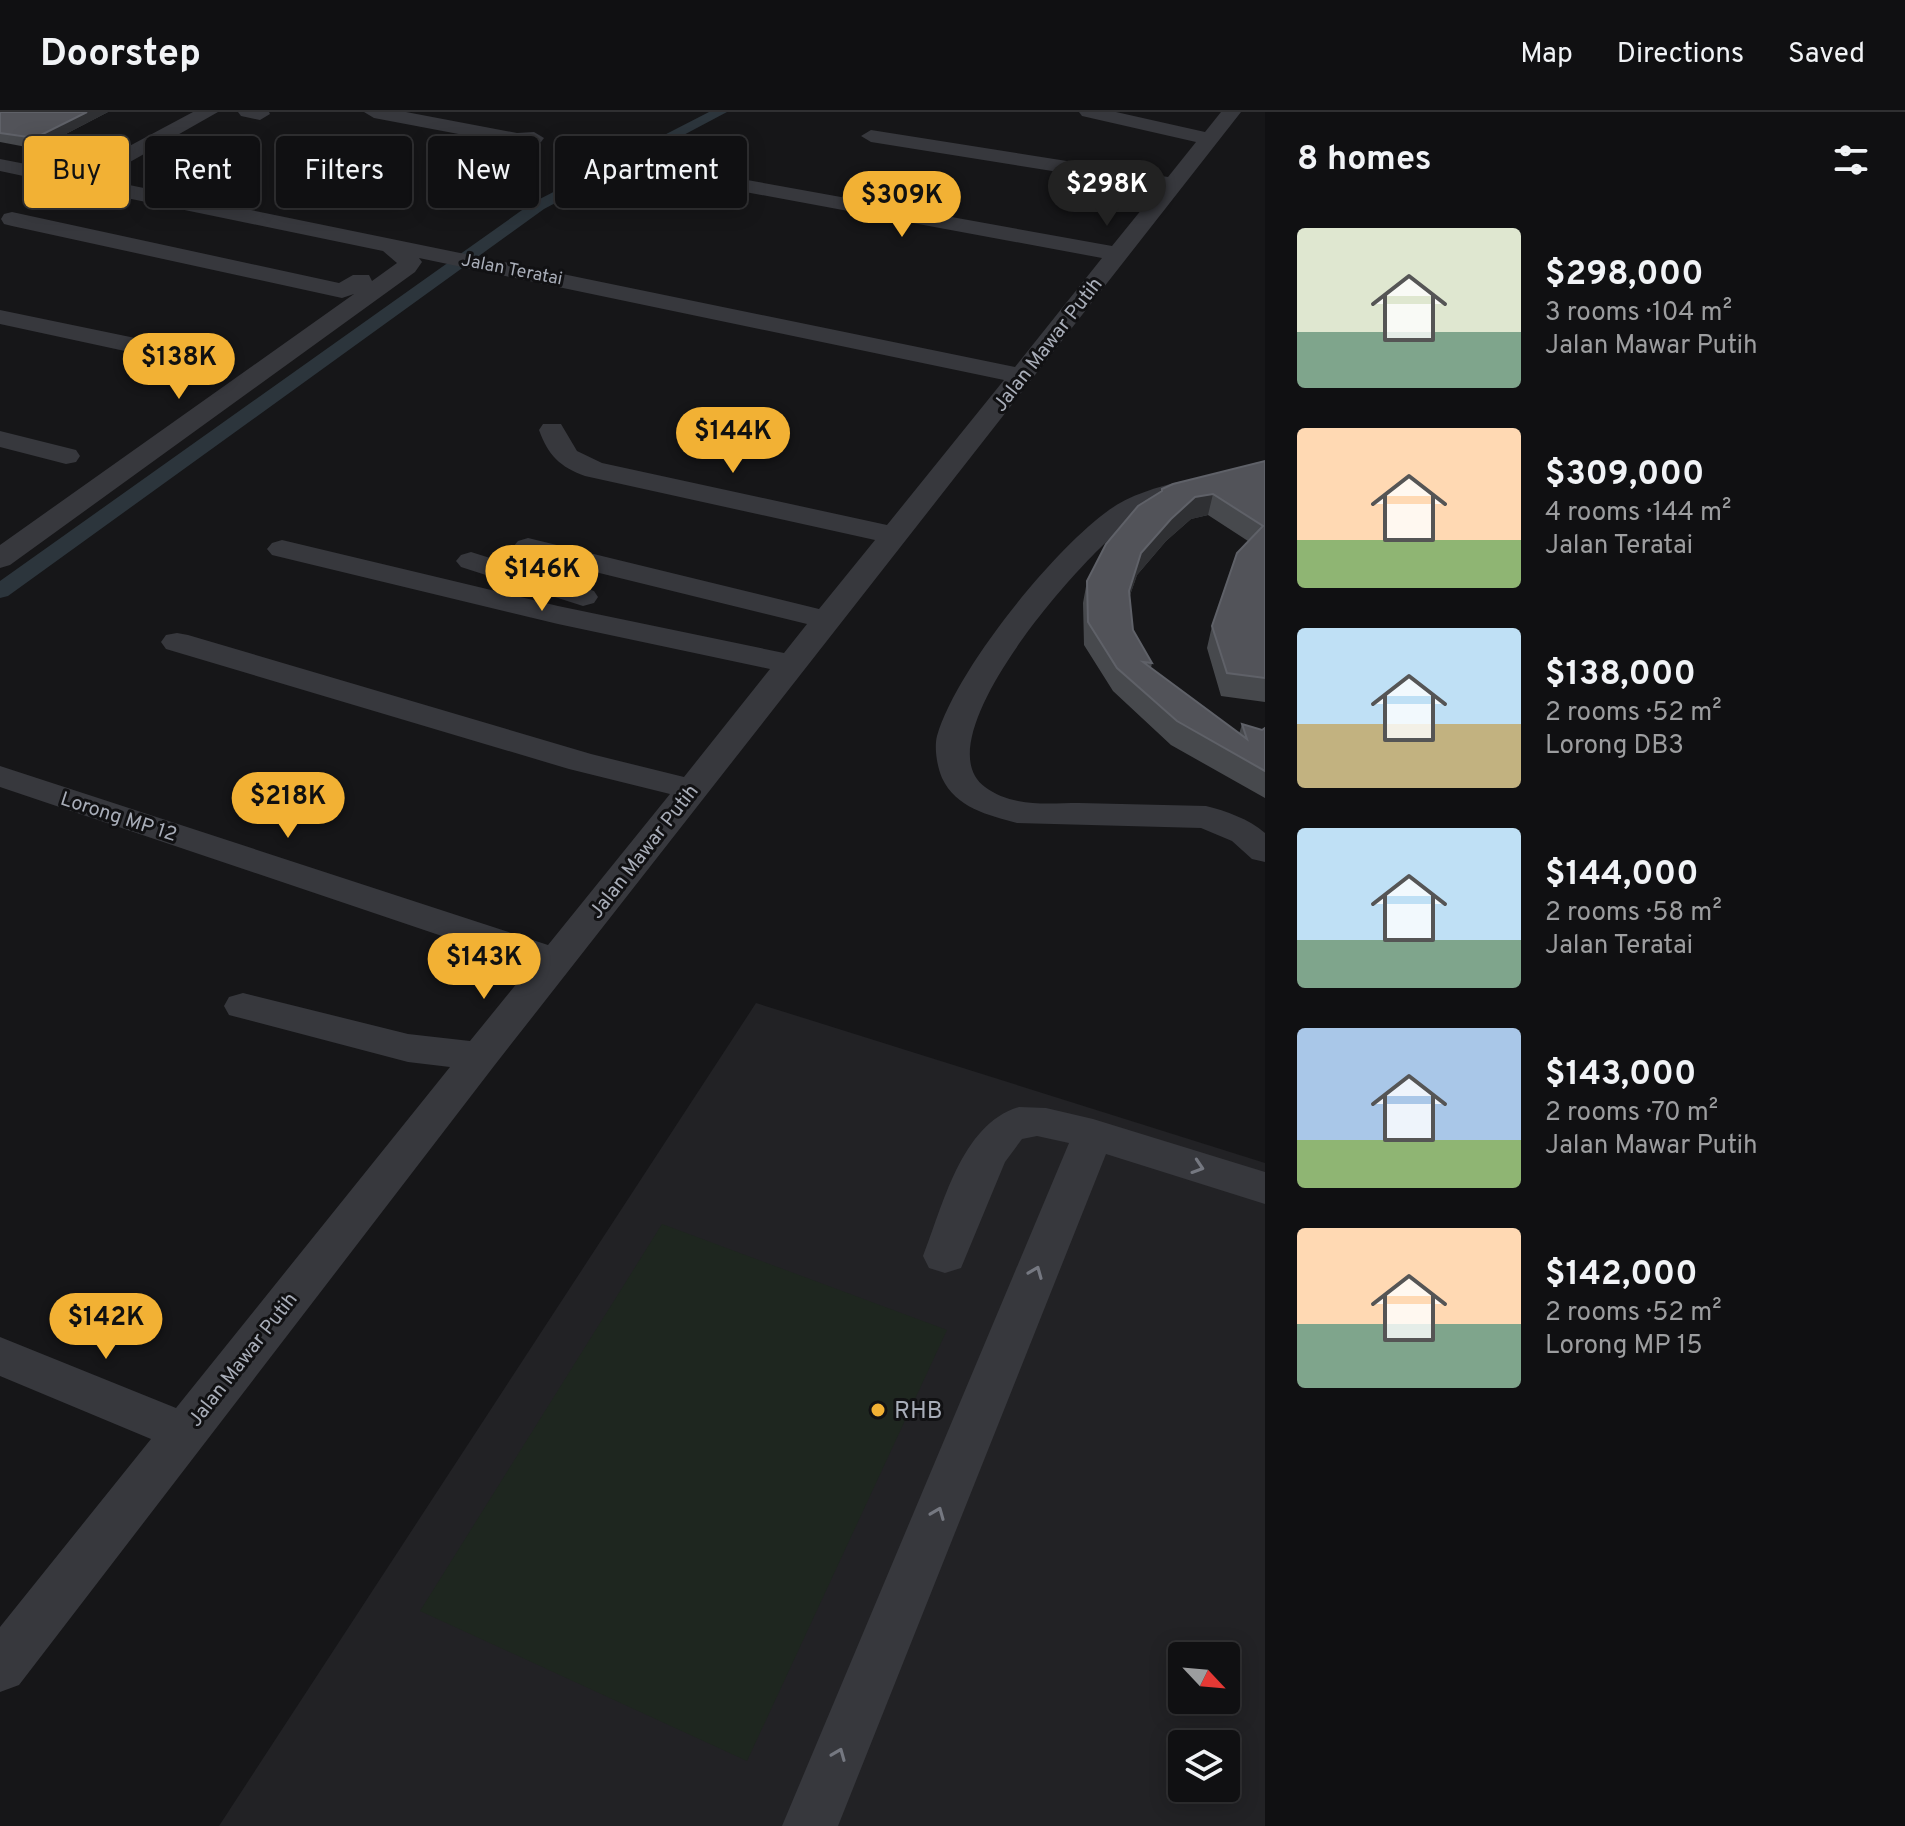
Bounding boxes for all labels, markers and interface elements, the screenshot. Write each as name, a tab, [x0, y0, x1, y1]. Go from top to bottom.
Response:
text: Doorstep	[40, 31, 201, 80]
text: Map	[1520, 37, 1573, 73]
text: Directions	[1617, 37, 1744, 73]
text: Saved	[1788, 37, 1865, 73]
chip: Buy	[24, 136, 129, 208]
chip: Rent	[145, 136, 260, 208]
chip: Filters	[276, 136, 412, 208]
chip: New	[428, 136, 539, 208]
chip: Apartment	[555, 136, 747, 208]
icon: filters	[1829, 138, 1873, 182]
text: 8 homes	[1297, 139, 1431, 182]
pin: $298K	[1051, 160, 1163, 228]
text: $298K	[1066, 169, 1148, 202]
pin: $309K	[846, 171, 958, 239]
text: $309K	[861, 180, 943, 213]
street label: Jalan Teratai	[459, 249, 564, 292]
text: $298,000	[1545, 254, 1704, 297]
icon: home	[1361, 260, 1457, 356]
street label: Jalan Mawar Putih	[988, 273, 1109, 418]
text: 3 rooms · 104 m²	[1545, 297, 1732, 330]
text: Jalan Mawar Putih	[1545, 330, 1758, 363]
pin: $138K	[123, 333, 235, 401]
text: $138K	[141, 342, 217, 375]
pin: $144K	[677, 407, 789, 475]
text: $144K	[694, 416, 772, 449]
text: $309,000	[1545, 454, 1704, 497]
icon: home	[1361, 460, 1457, 556]
text: 4 rooms · 144 m²	[1545, 497, 1731, 530]
text: Jalan Teratai	[1545, 530, 1693, 563]
pin: $146K	[486, 545, 598, 613]
text: $146K	[503, 554, 581, 587]
text: $138,000	[1545, 654, 1696, 697]
icon: home	[1361, 660, 1457, 756]
text: 2 rooms · 52 m²	[1545, 697, 1722, 730]
text: Lorong DB3	[1545, 730, 1684, 763]
pin: $218K	[232, 772, 344, 840]
street label: Jalan Mawar Putih	[584, 780, 705, 925]
text: $218K	[250, 781, 326, 814]
street label: Lorong MP 12	[57, 787, 180, 849]
text: $144,000	[1545, 854, 1699, 897]
icon: home	[1361, 860, 1457, 956]
text: 2 rooms · 58 m²	[1545, 897, 1722, 930]
text: Jalan Teratai	[1545, 930, 1693, 963]
pin: $143K	[428, 933, 540, 1001]
text: $143K	[446, 942, 522, 975]
text: $143,000	[1545, 1054, 1696, 1097]
icon: home	[1361, 1060, 1457, 1156]
text: 2 rooms · 70 m²	[1545, 1097, 1718, 1130]
text: Jalan Mawar Putih	[1545, 1130, 1758, 1163]
one-way arrow	[1190, 1158, 1204, 1174]
text: $142,000	[1545, 1254, 1698, 1297]
icon: home	[1361, 1260, 1457, 1356]
one-way arrow	[1026, 1266, 1043, 1280]
street label: Jalan Mawar Putih	[183, 1288, 304, 1433]
pin: $142K	[50, 1293, 162, 1361]
text: 2 rooms · 52 m²	[1545, 1297, 1722, 1330]
text: $142K	[67, 1302, 145, 1335]
text: Lorong MP 15	[1545, 1330, 1703, 1363]
place label: RHB	[894, 1397, 942, 1427]
marker: RHB	[869, 1401, 887, 1419]
one-way arrow	[928, 1507, 944, 1521]
north arrow	[1168, 1642, 1240, 1714]
map controls	[1168, 1642, 1240, 1802]
button: layers	[1168, 1730, 1240, 1802]
one-way arrow	[830, 1748, 846, 1762]

